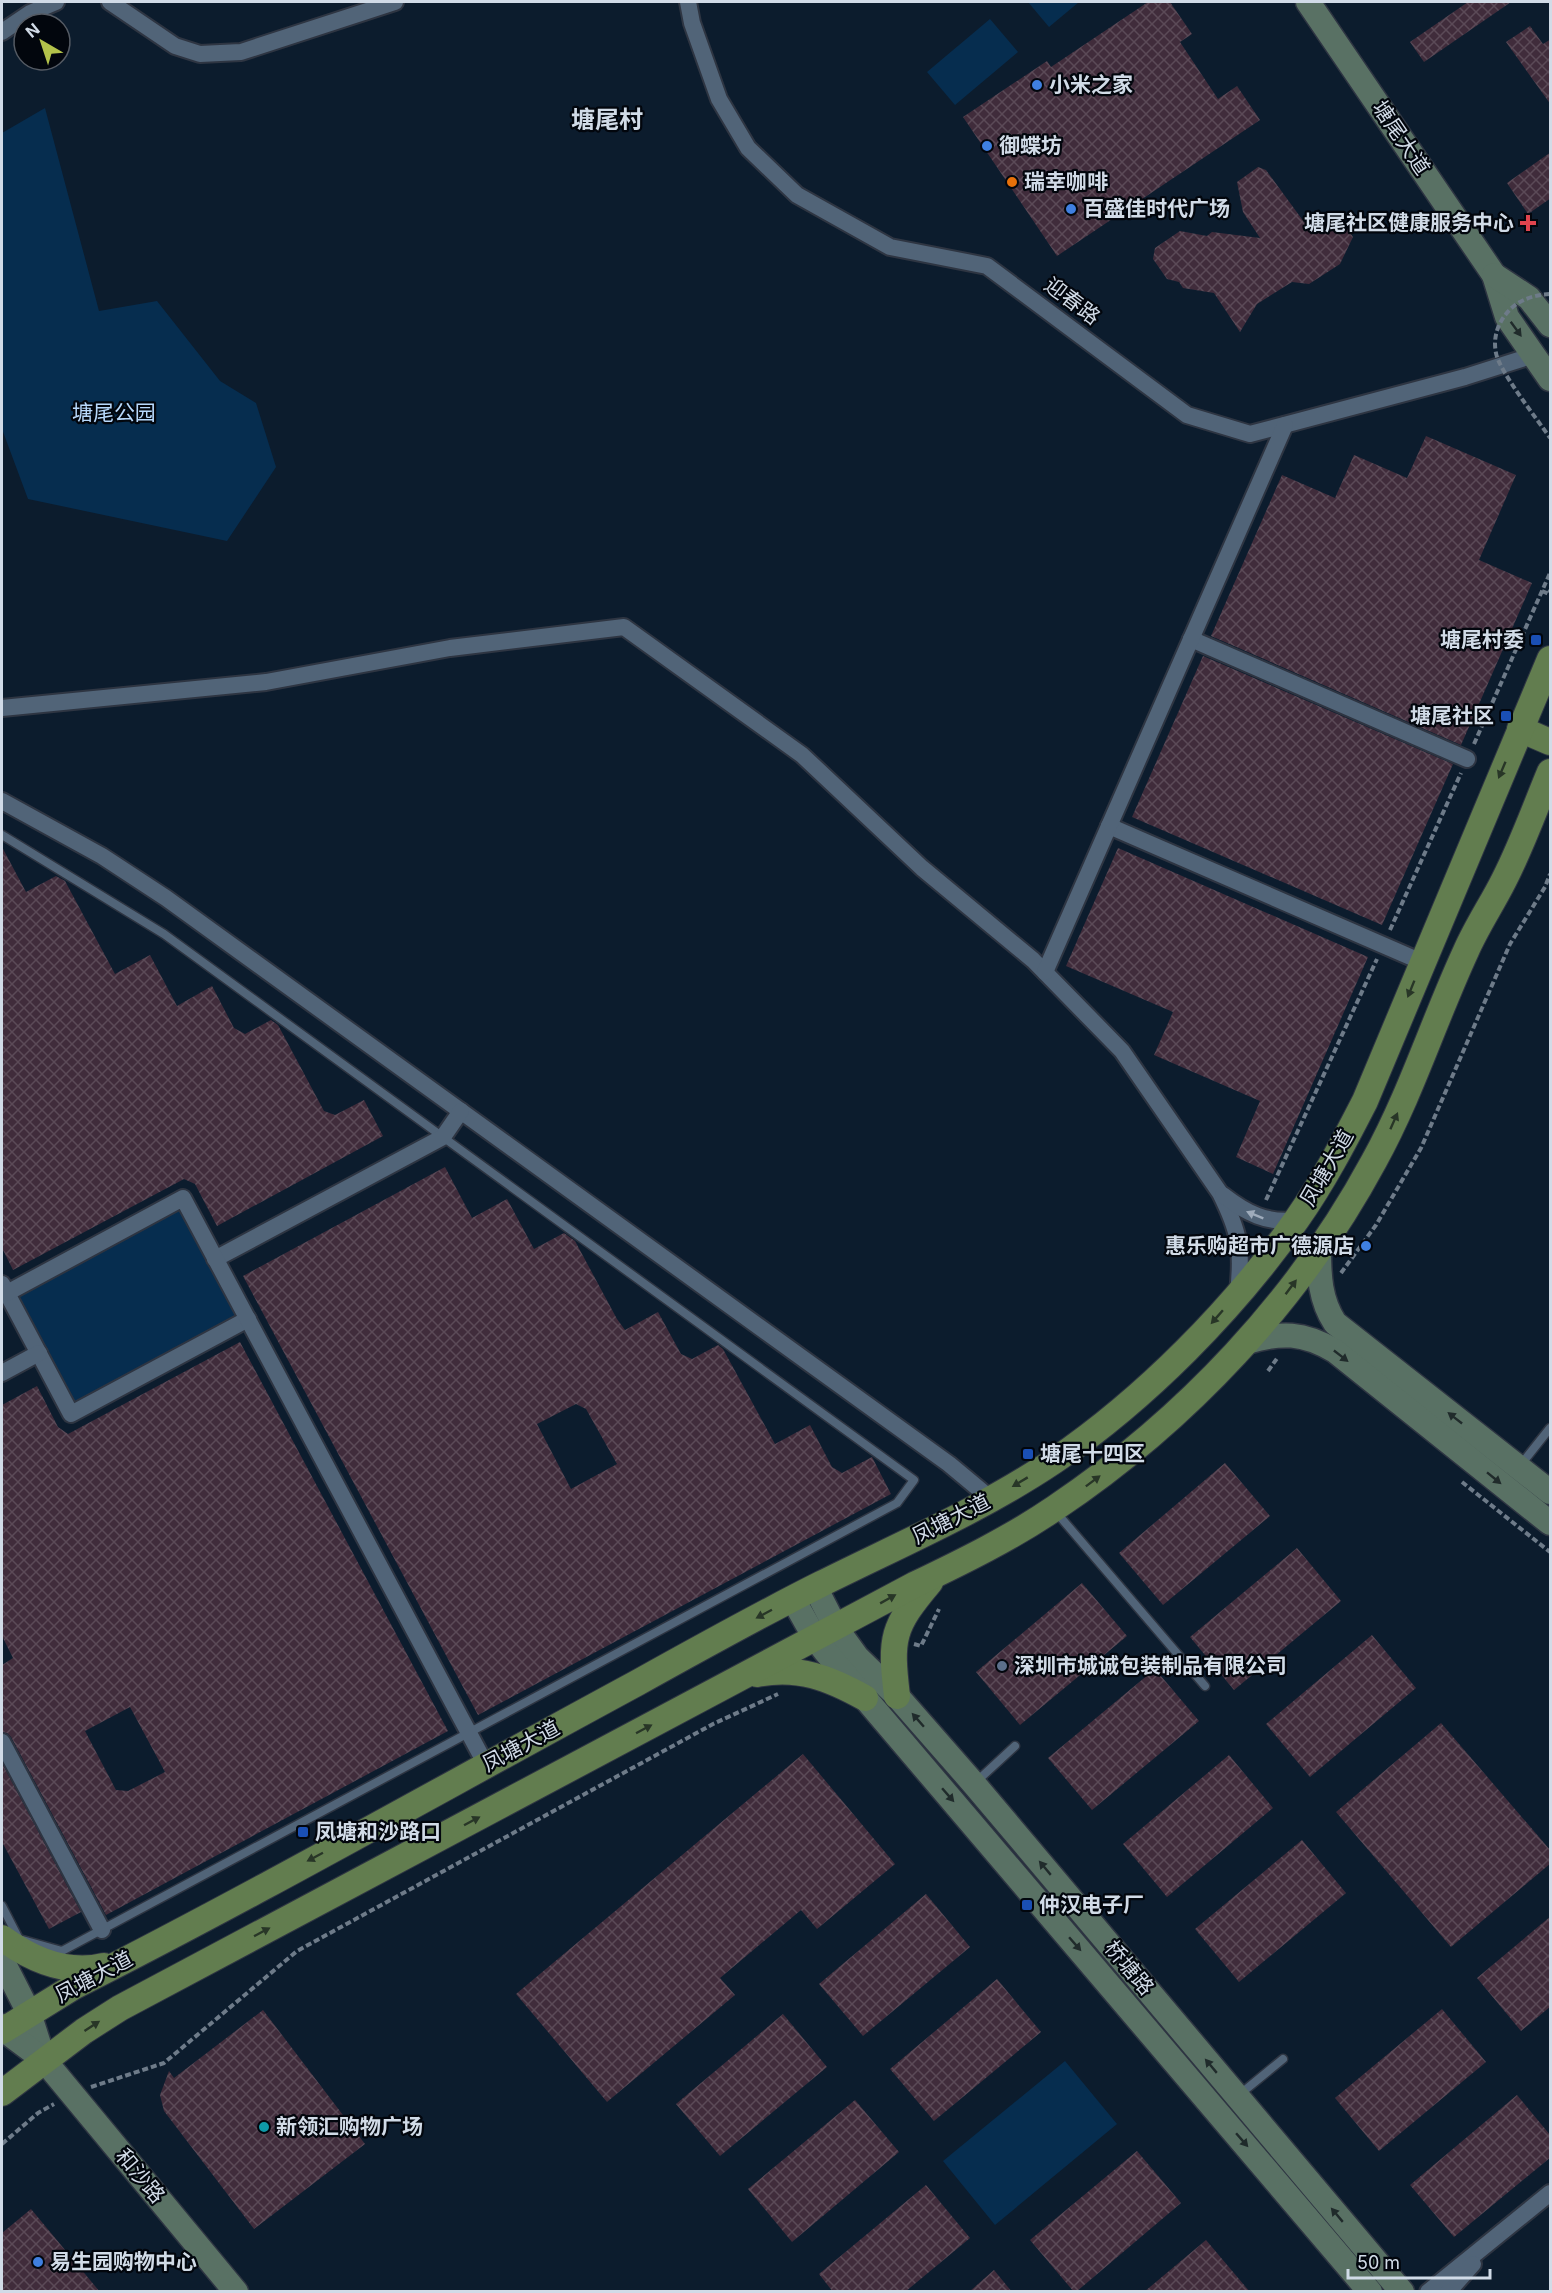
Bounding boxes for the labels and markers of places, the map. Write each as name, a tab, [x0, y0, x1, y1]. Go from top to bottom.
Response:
place label: 小米之家	[1049, 72, 1133, 97]
marker: 小米之家	[1030, 78, 1044, 92]
place label: 御蝶坊	[999, 133, 1062, 158]
marker: 御蝶坊	[980, 139, 994, 153]
place label: 瑞幸咖啡	[1024, 169, 1108, 194]
marker: 瑞幸咖啡	[1005, 175, 1019, 189]
place label: 百盛佳时代广场	[1083, 196, 1230, 221]
marker: 百盛佳时代广场	[1064, 202, 1078, 216]
place label: 塘尾社区健康服务中心	[1304, 210, 1514, 235]
marker: 塘尾社区健康服务中心	[1519, 214, 1537, 232]
place label: 塘尾村委	[1440, 627, 1524, 652]
marker: 塘尾村委	[1529, 633, 1543, 647]
place label: 塘尾社区	[1410, 703, 1494, 728]
marker: 塘尾社区	[1499, 709, 1513, 723]
place label: 惠乐购超市广德源店	[1165, 1233, 1354, 1258]
marker: 惠乐购超市广德源店	[1359, 1239, 1373, 1253]
place label: 塘尾十四区	[1040, 1441, 1145, 1466]
marker: 塘尾十四区	[1021, 1447, 1035, 1461]
place label: 深圳市城诚包装制品有限公司	[1014, 1653, 1287, 1678]
marker: 深圳市城诚包装制品有限公司	[995, 1659, 1009, 1673]
place label: 凤塘和沙路口	[315, 1819, 441, 1844]
marker: 凤塘和沙路口	[296, 1825, 310, 1839]
place label: 仲汉电子厂	[1039, 1892, 1144, 1917]
marker: 仲汉电子厂	[1020, 1898, 1034, 1912]
place label: 新领汇购物广场	[276, 2114, 423, 2139]
marker: 新领汇购物广场	[257, 2120, 271, 2134]
place label: 易生园购物中心	[50, 2249, 197, 2274]
marker: 易生园购物中心	[31, 2255, 45, 2269]

